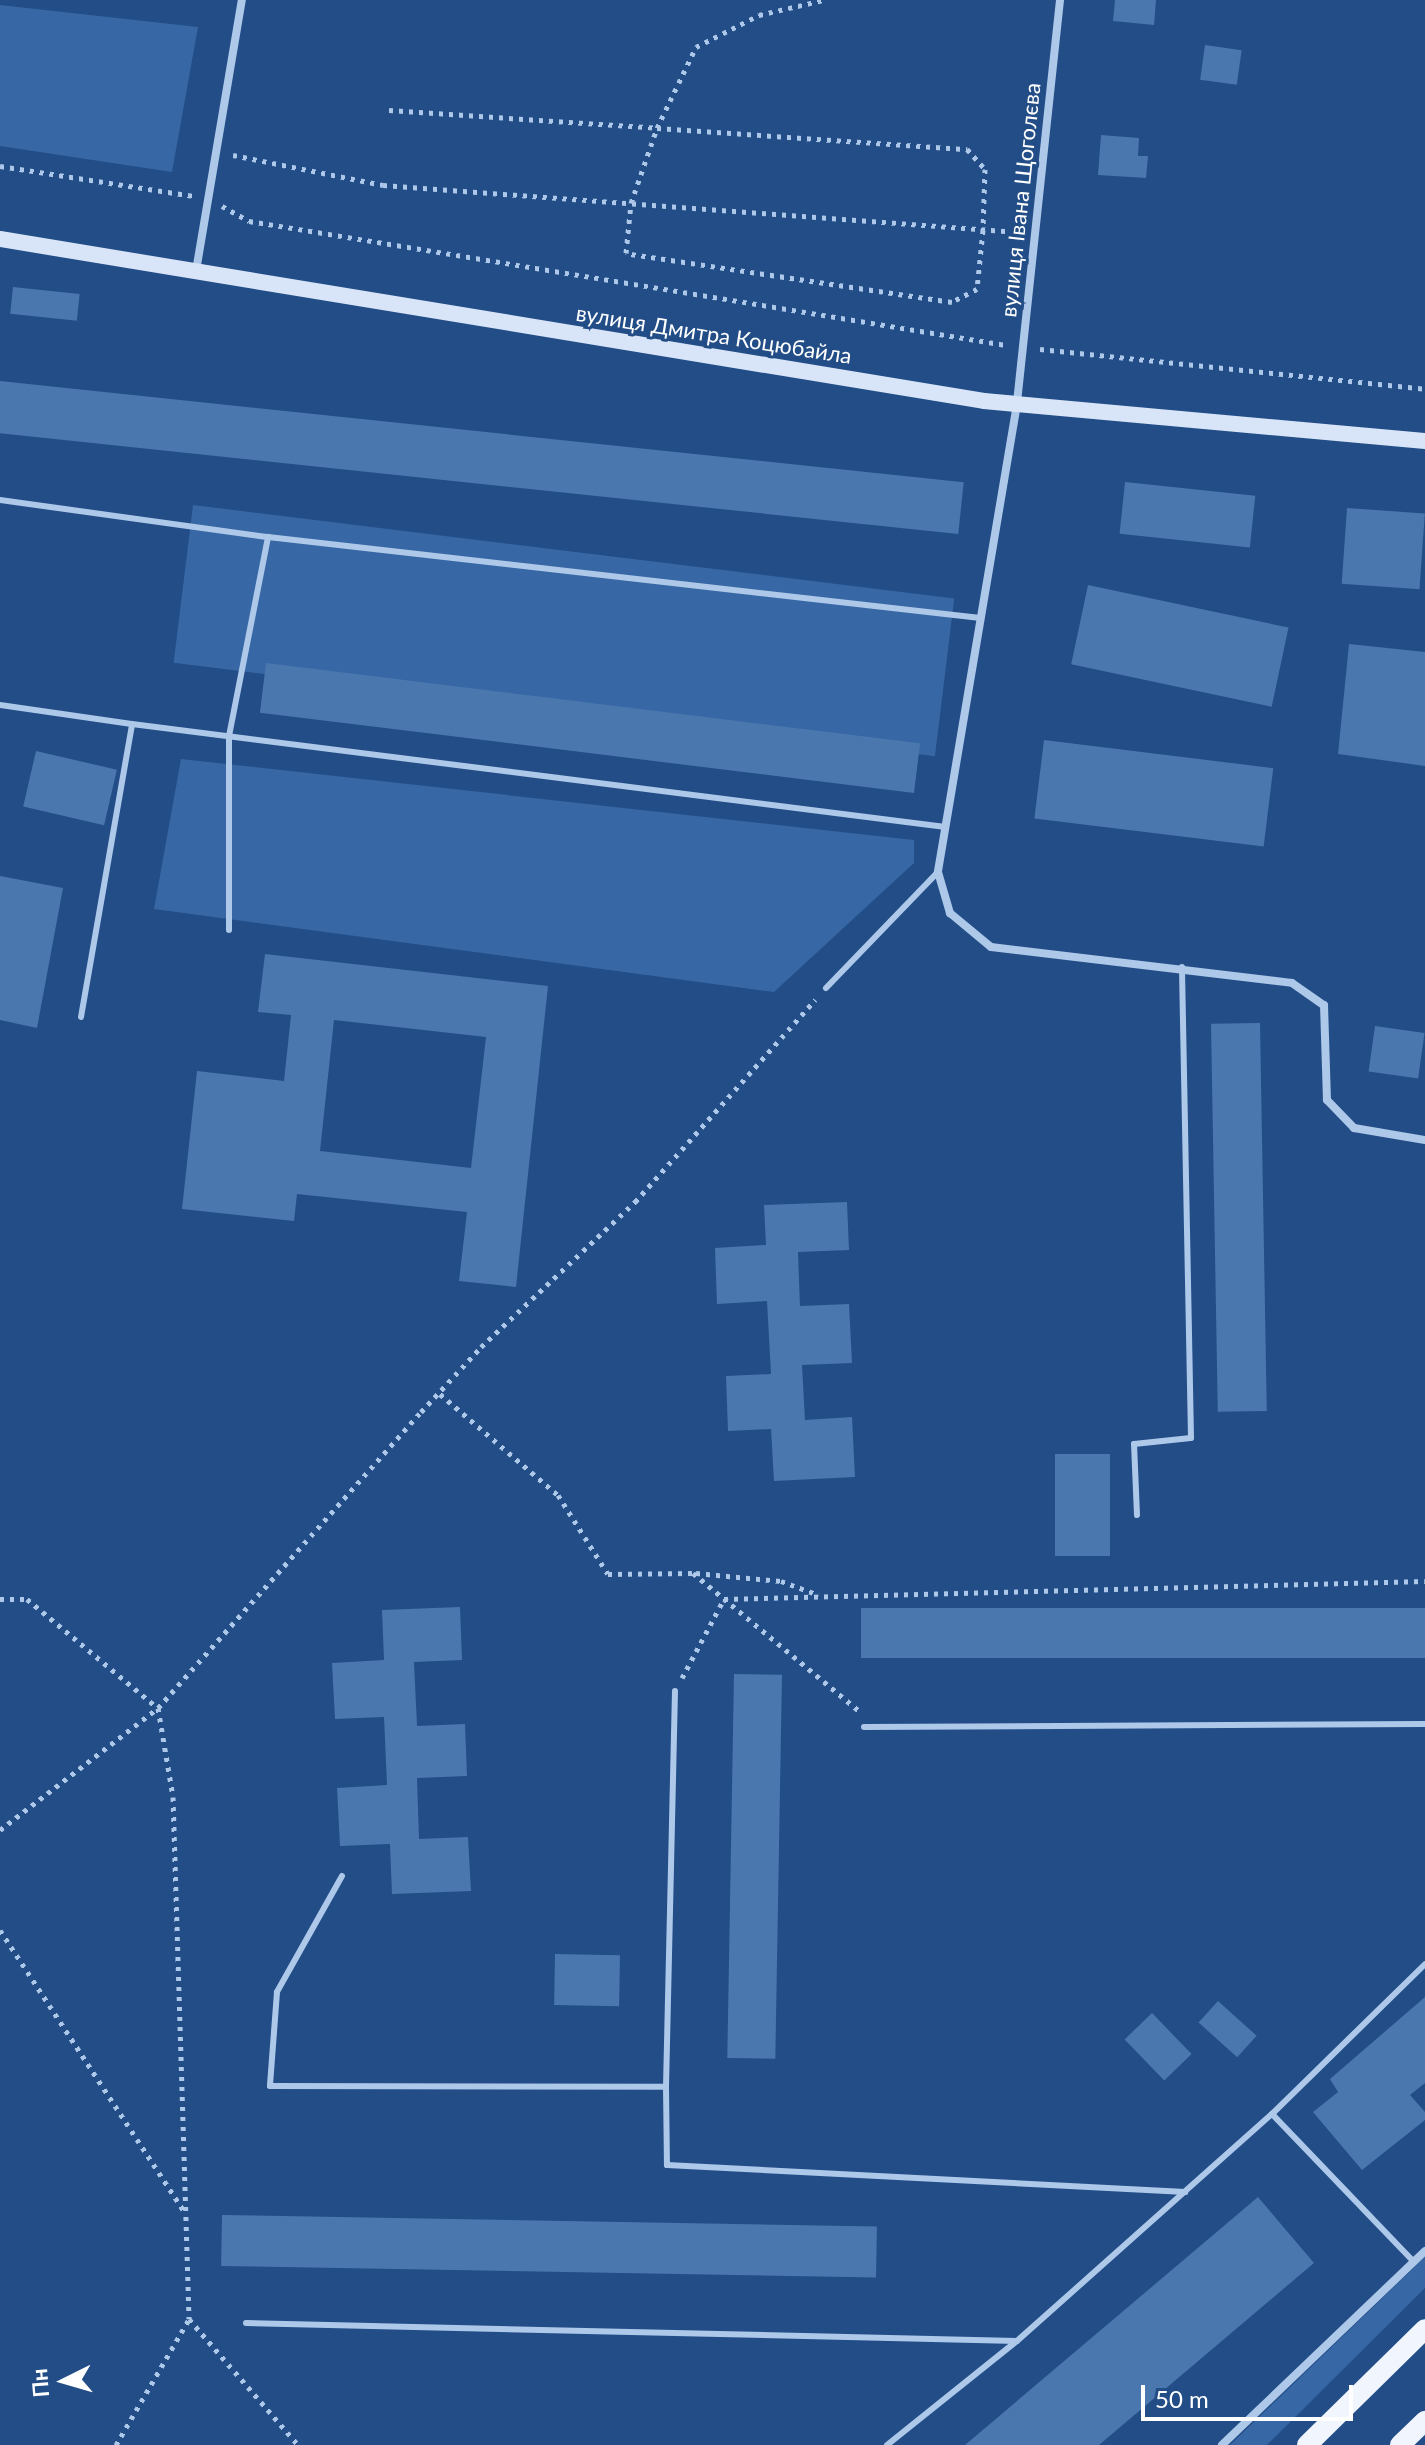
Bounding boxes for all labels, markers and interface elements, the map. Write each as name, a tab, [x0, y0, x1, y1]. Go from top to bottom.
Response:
street label: вулиця Івана Щоголєва	[995, 81, 1045, 319]
street label: вулиця Дмитра Коцюбайла	[574, 299, 854, 369]
north arrow	[24, 2341, 104, 2421]
text: Пн	[25, 2368, 54, 2399]
scale bar	[1145, 2369, 1357, 2419]
text: 50 m	[1155, 2384, 1209, 2413]

